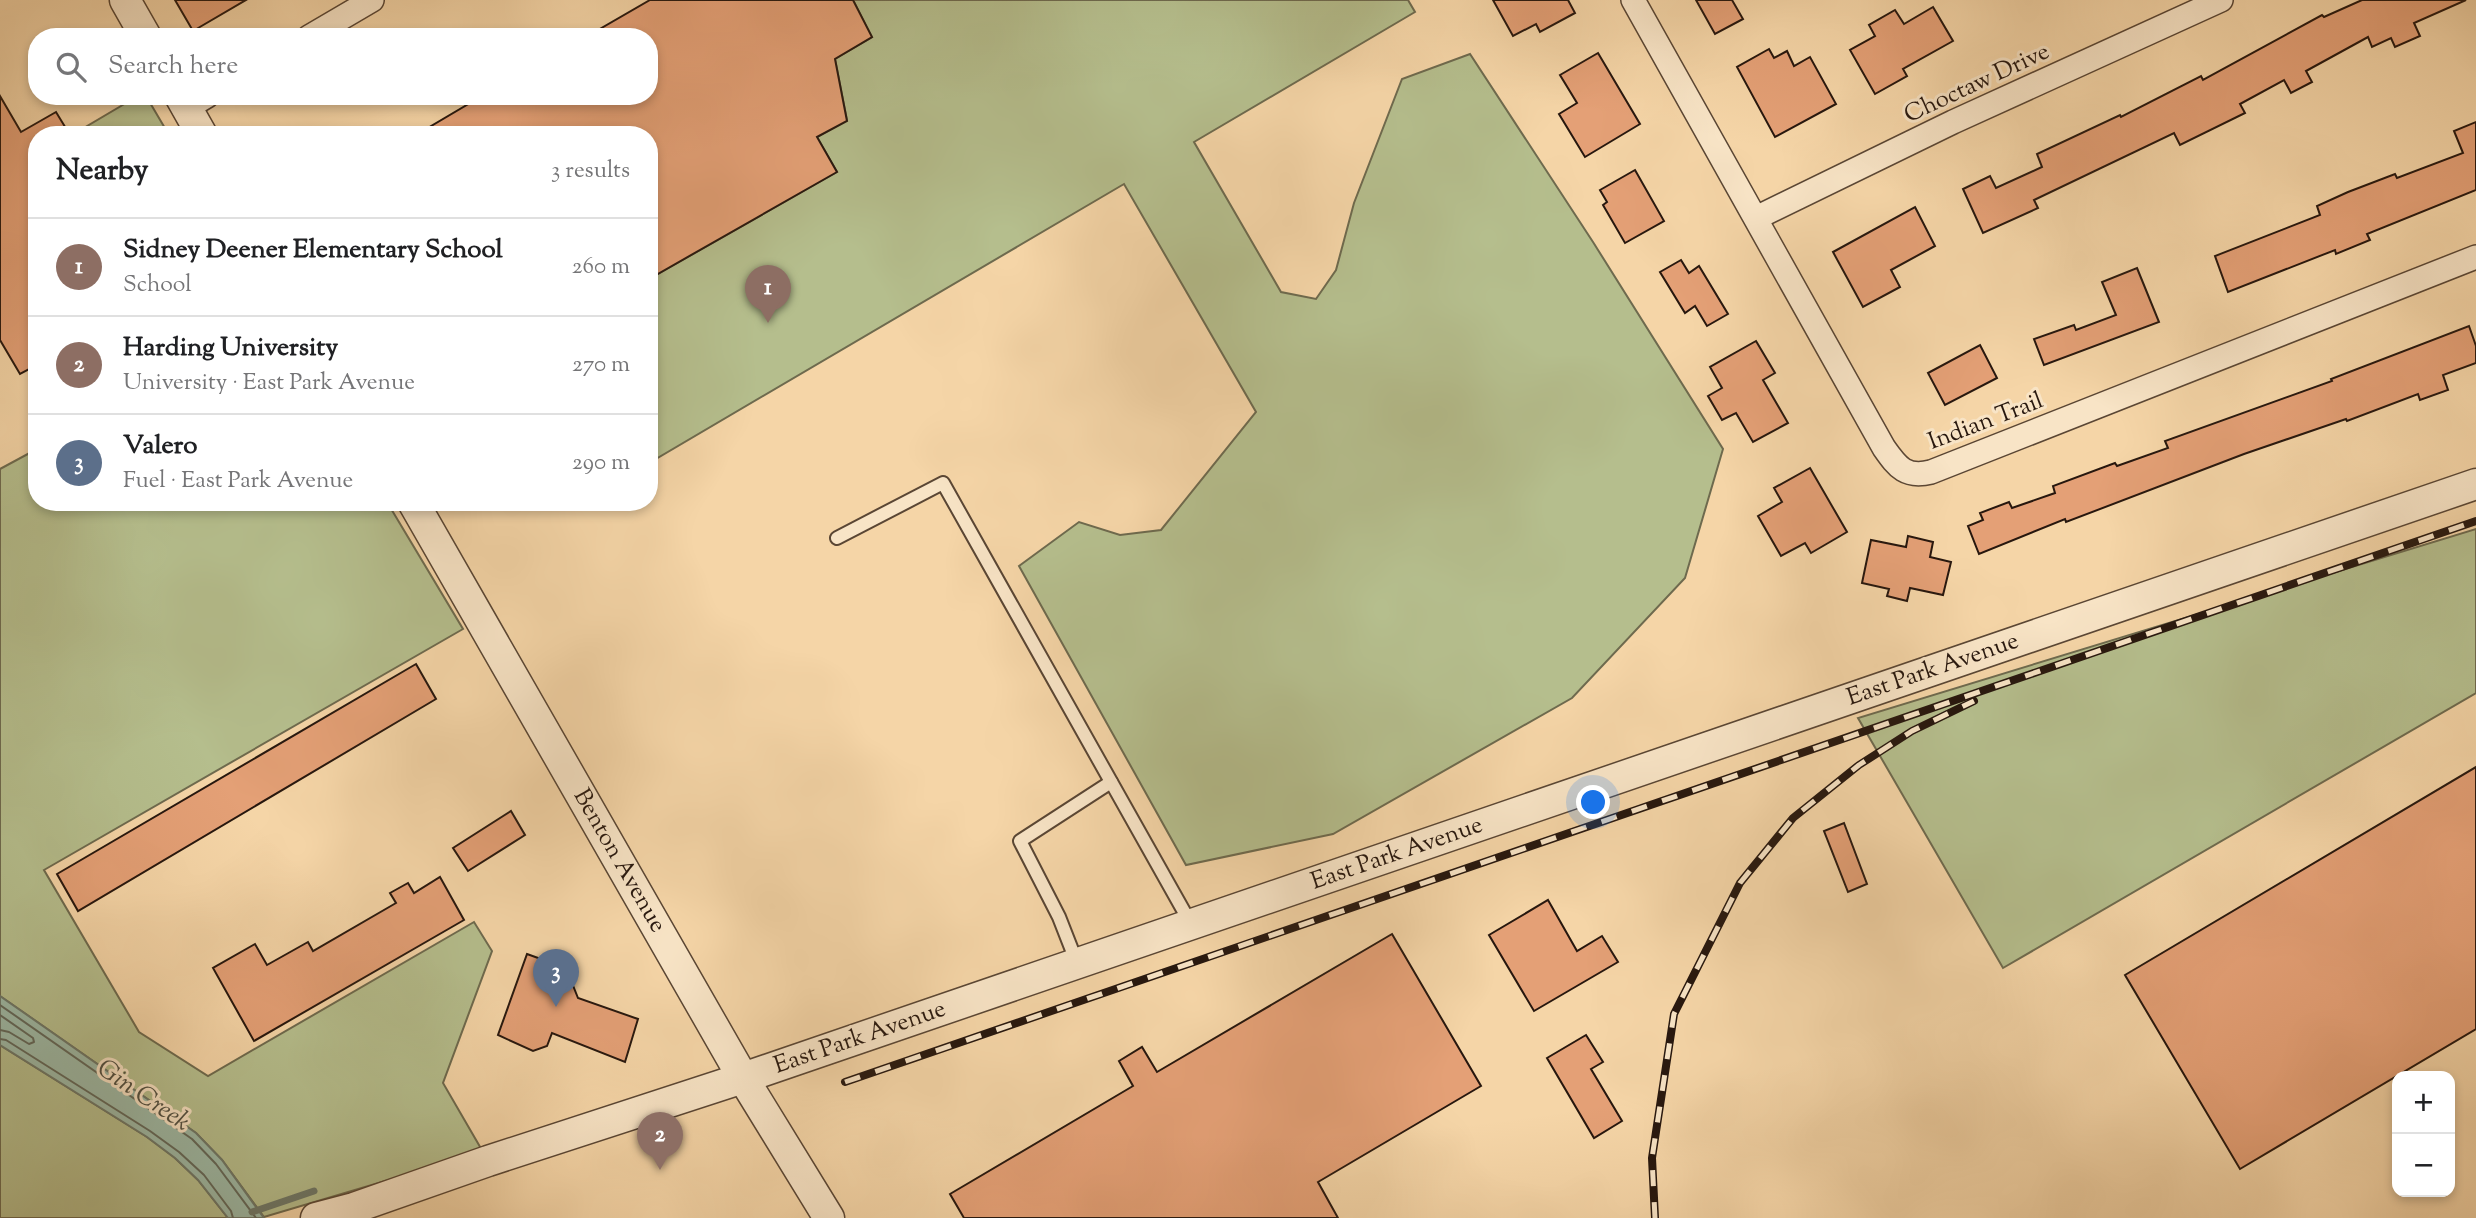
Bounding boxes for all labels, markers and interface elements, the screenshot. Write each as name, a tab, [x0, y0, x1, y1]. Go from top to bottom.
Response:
search box	[28, 28, 658, 105]
street label: Choctaw Drive	[1899, 35, 2055, 133]
icon: search	[52, 48, 90, 86]
text: Search here	[108, 48, 238, 85]
text: Nearby	[56, 150, 148, 193]
text: 3 results	[551, 155, 630, 188]
text: Sidney Deener Elementary School	[123, 232, 503, 269]
text: 1	[75, 251, 83, 284]
text: 260 m	[572, 251, 630, 284]
pin: 1	[745, 265, 791, 323]
text: School	[123, 269, 192, 302]
text: Harding University	[123, 330, 338, 367]
text: 2	[74, 349, 84, 382]
text: 270 m	[572, 349, 630, 382]
text: University · East Park Avenue	[123, 367, 415, 400]
street label: Indian Trail	[1923, 384, 2049, 460]
text: Valero	[123, 428, 198, 465]
text: 3	[74, 447, 84, 480]
text: 290 m	[572, 447, 630, 480]
text: Fuel · East Park Avenue	[123, 465, 353, 498]
street label: East Park Avenue	[1843, 625, 2023, 715]
street label: Benton Avenue	[564, 783, 674, 939]
your location	[1576, 785, 1610, 819]
street label: East Park Avenue	[1307, 809, 1487, 899]
pin: 3	[533, 949, 579, 1007]
street label: East Park Avenue	[770, 993, 950, 1083]
water label: Gin Creek	[89, 1051, 197, 1141]
map controls	[2392, 1071, 2455, 1197]
button: +	[2392, 1071, 2455, 1134]
pin: 2	[637, 1112, 683, 1170]
button: −	[2392, 1134, 2455, 1197]

